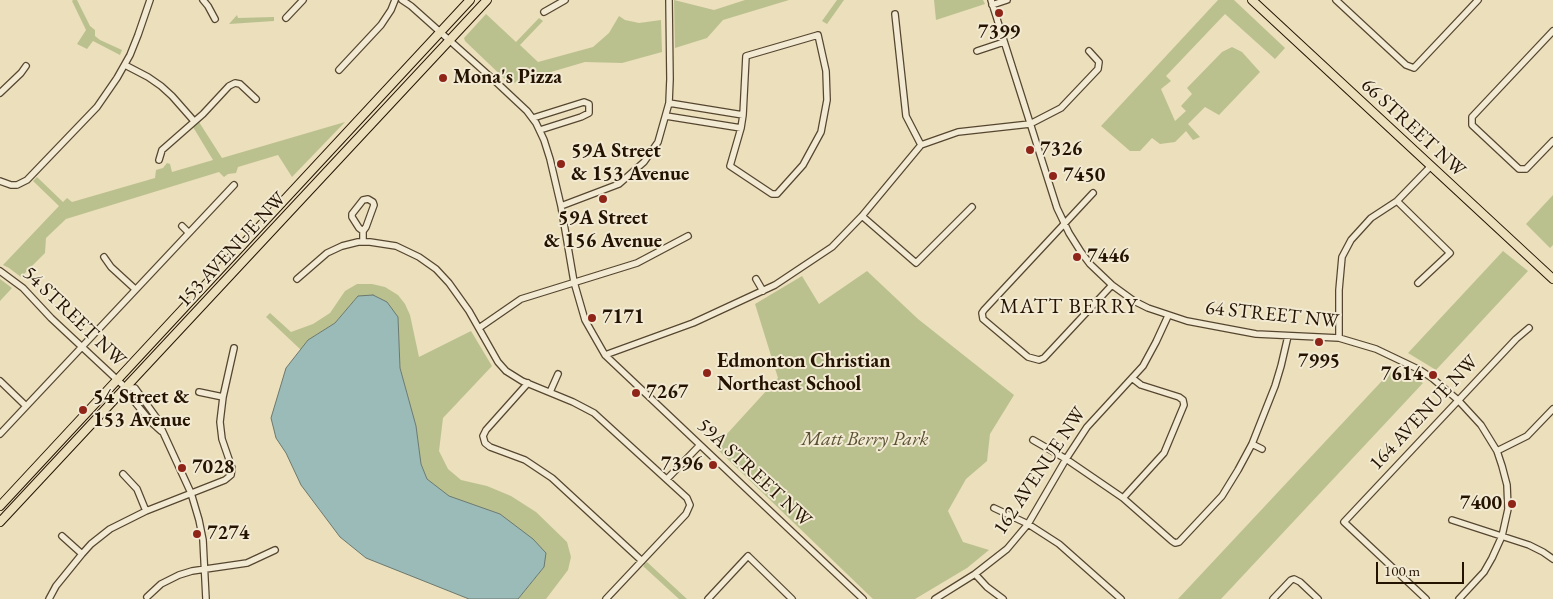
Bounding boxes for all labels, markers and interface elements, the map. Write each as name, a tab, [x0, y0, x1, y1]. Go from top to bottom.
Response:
marker: 7399	[993, 7, 1005, 19]
place label: 7399	[978, 21, 1020, 45]
place label: Mona's Pizza	[453, 66, 562, 90]
marker: Mona's Pizza	[437, 72, 449, 84]
street label: 66 STREET NW	[1356, 73, 1470, 183]
place label: 7326	[1040, 138, 1082, 162]
place label: 59A Street & 153 Avenue	[571, 140, 689, 187]
marker: 7326	[1024, 144, 1036, 156]
marker: 59A Street & 153 Avenue	[555, 158, 567, 170]
place label: 7450	[1063, 164, 1105, 188]
marker: 7450	[1047, 170, 1059, 182]
street label: 153 AVENUE NW	[173, 187, 291, 313]
marker: 59A Street & 156 Avenue	[597, 193, 609, 205]
place label: 59A Street & 156 Avenue	[544, 207, 662, 254]
place label: 7446	[1087, 245, 1129, 269]
marker: 7446	[1071, 251, 1083, 263]
street label: 54 STREET NW	[17, 262, 131, 372]
district label: MATT BERRY	[999, 294, 1139, 320]
street label: 64 STREET NW	[1204, 296, 1340, 334]
place label: 7171	[602, 306, 644, 330]
marker: 7171	[586, 312, 598, 324]
marker: 7995	[1313, 336, 1325, 348]
place label: Edmonton Christian Northeast School	[717, 350, 891, 397]
place label: 7995	[1298, 350, 1340, 374]
street label: 164 AVENUE NW	[1365, 350, 1483, 476]
place label: 7614	[1381, 363, 1423, 387]
marker: Edmonton Christian Northeast School	[701, 367, 713, 379]
marker: 7614	[1427, 369, 1439, 381]
place label: 7267	[646, 381, 688, 405]
place label: 54 Street & 153 Avenue	[93, 386, 191, 433]
marker: 7267	[630, 387, 642, 399]
street label: 162 AVENUE NW	[989, 403, 1091, 539]
marker: 54 Street & 153 Avenue	[77, 404, 89, 416]
street label: 59A STREET NW	[692, 414, 816, 532]
park label: Matt Berry Park	[801, 428, 929, 452]
place label: 7396	[661, 453, 703, 477]
place label: 7028	[192, 456, 234, 480]
marker: 7396	[707, 459, 719, 471]
marker: 7028	[176, 462, 188, 474]
place label: 7400	[1460, 492, 1502, 516]
marker: 7400	[1506, 498, 1518, 510]
place label: 7274	[207, 522, 249, 546]
marker: 7274	[191, 528, 203, 540]
scale bar	[1378, 552, 1466, 584]
text: 100 m	[1384, 561, 1420, 580]

